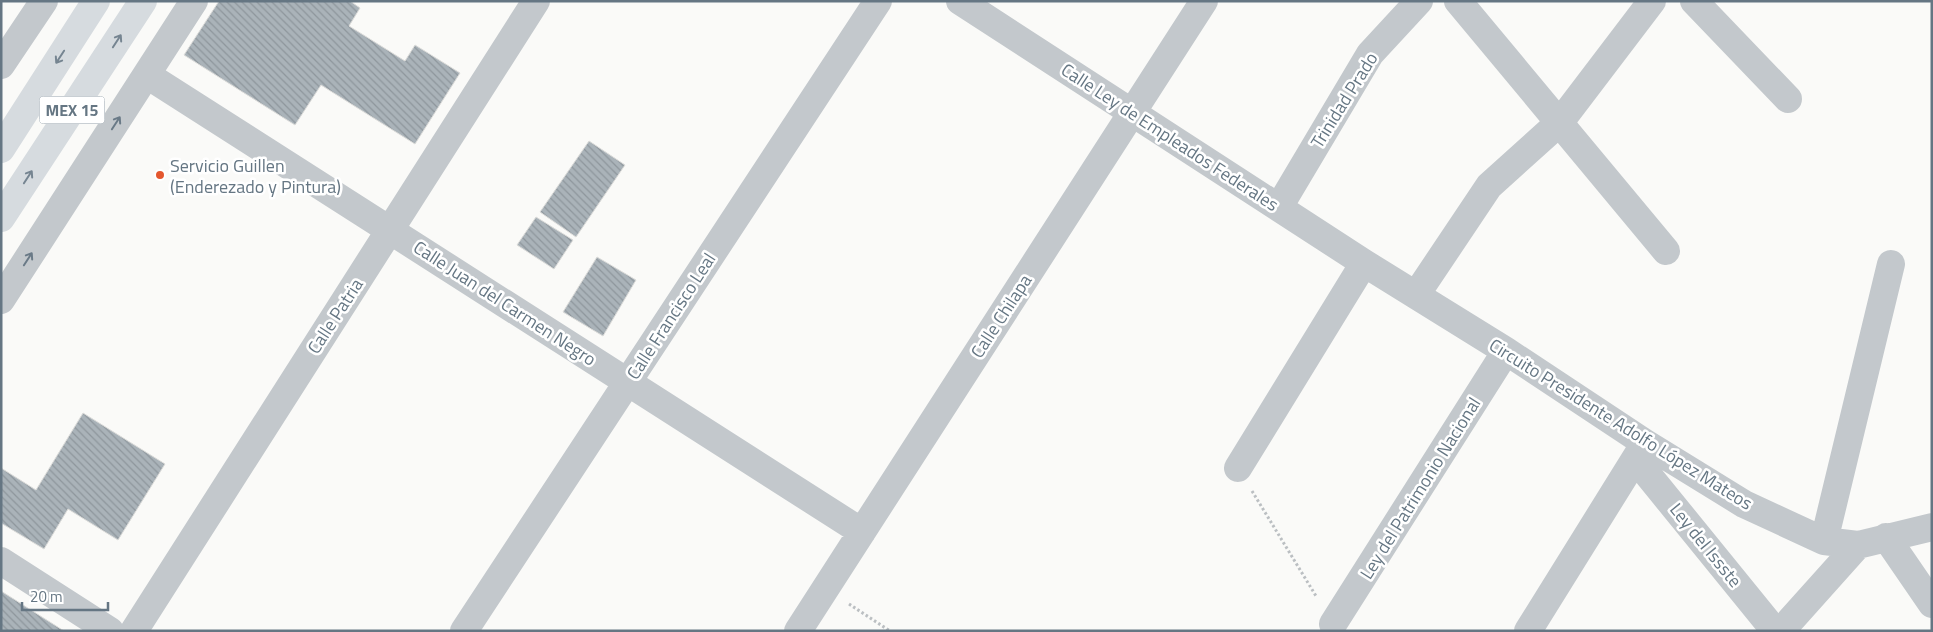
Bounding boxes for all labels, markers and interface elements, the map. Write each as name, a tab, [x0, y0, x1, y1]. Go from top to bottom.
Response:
one-way arrow	[111, 34, 122, 48]
street label: Trinidad Prado	[1304, 47, 1384, 153]
one-way arrow	[55, 50, 66, 64]
street label: Calle Ley de Empleados Federales	[1056, 56, 1284, 218]
road number: MEX 15	[40, 96, 104, 124]
one-way arrow	[111, 116, 121, 130]
place label: Servicio Guillen (Enderezado y Pintura)	[170, 152, 341, 200]
marker: Servicio Guillen (Enderezado y Pintura)	[154, 169, 166, 181]
one-way arrow	[23, 170, 33, 184]
street label: Calle Juan del Carmen Negro	[408, 234, 602, 372]
street label: Calle Francisco Leal	[620, 247, 722, 385]
one-way arrow	[23, 253, 33, 267]
street label: Calle Chilapa	[964, 269, 1038, 363]
street label: Calle Patria	[300, 273, 370, 359]
street label: Circuito Presidente Adolfo López Mateos	[1484, 332, 1758, 516]
street label: Ley del Patrimonio Nacional	[1353, 392, 1487, 584]
street label: Ley del Issste	[1663, 497, 1749, 593]
scale bar	[22, 580, 109, 612]
text: 20 m	[30, 585, 63, 608]

